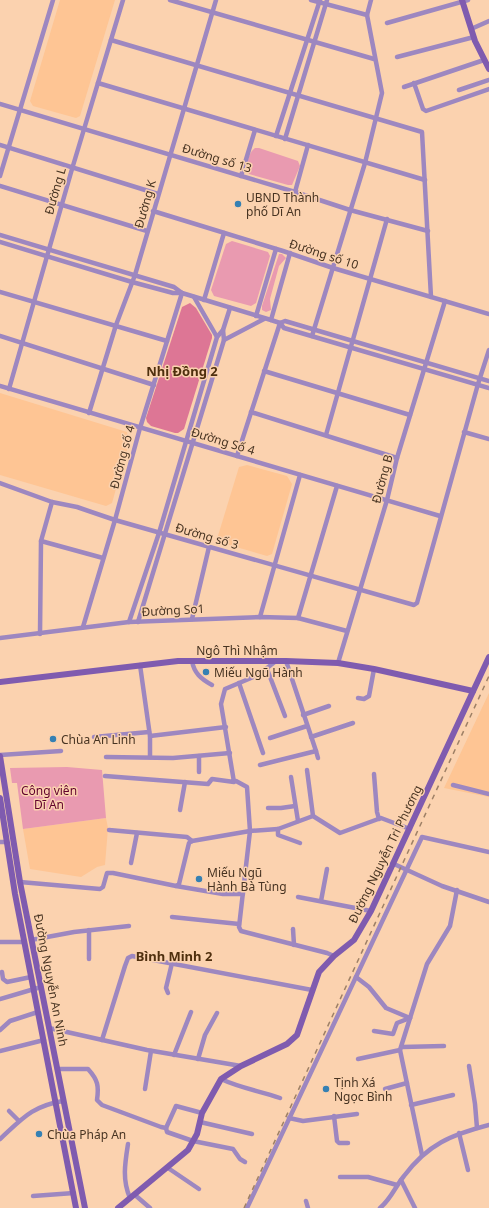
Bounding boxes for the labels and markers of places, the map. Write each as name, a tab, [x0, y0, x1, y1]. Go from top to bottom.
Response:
place label: UBND Thành phố Dĩ An	[246, 189, 319, 220]
marker: UBND Thành phố Dĩ An	[233, 199, 243, 209]
place label: Miếu Ngũ Hành	[214, 664, 303, 681]
marker: Miếu Ngũ Hành	[201, 667, 211, 677]
place label: Chùa An Linh	[61, 731, 136, 748]
marker: Chùa An Linh	[48, 734, 58, 744]
place label: Miếu Ngũ Hành Bà Tùng	[207, 864, 287, 895]
marker: Miếu Ngũ Hành Bà Tùng	[194, 874, 204, 884]
place label: Tịnh Xá Ngọc Bình	[334, 1074, 392, 1105]
marker: Tịnh Xá Ngọc Bình	[321, 1084, 331, 1094]
place label: Chùa Pháp An	[47, 1126, 126, 1143]
marker: Chùa Pháp An	[34, 1129, 44, 1139]

